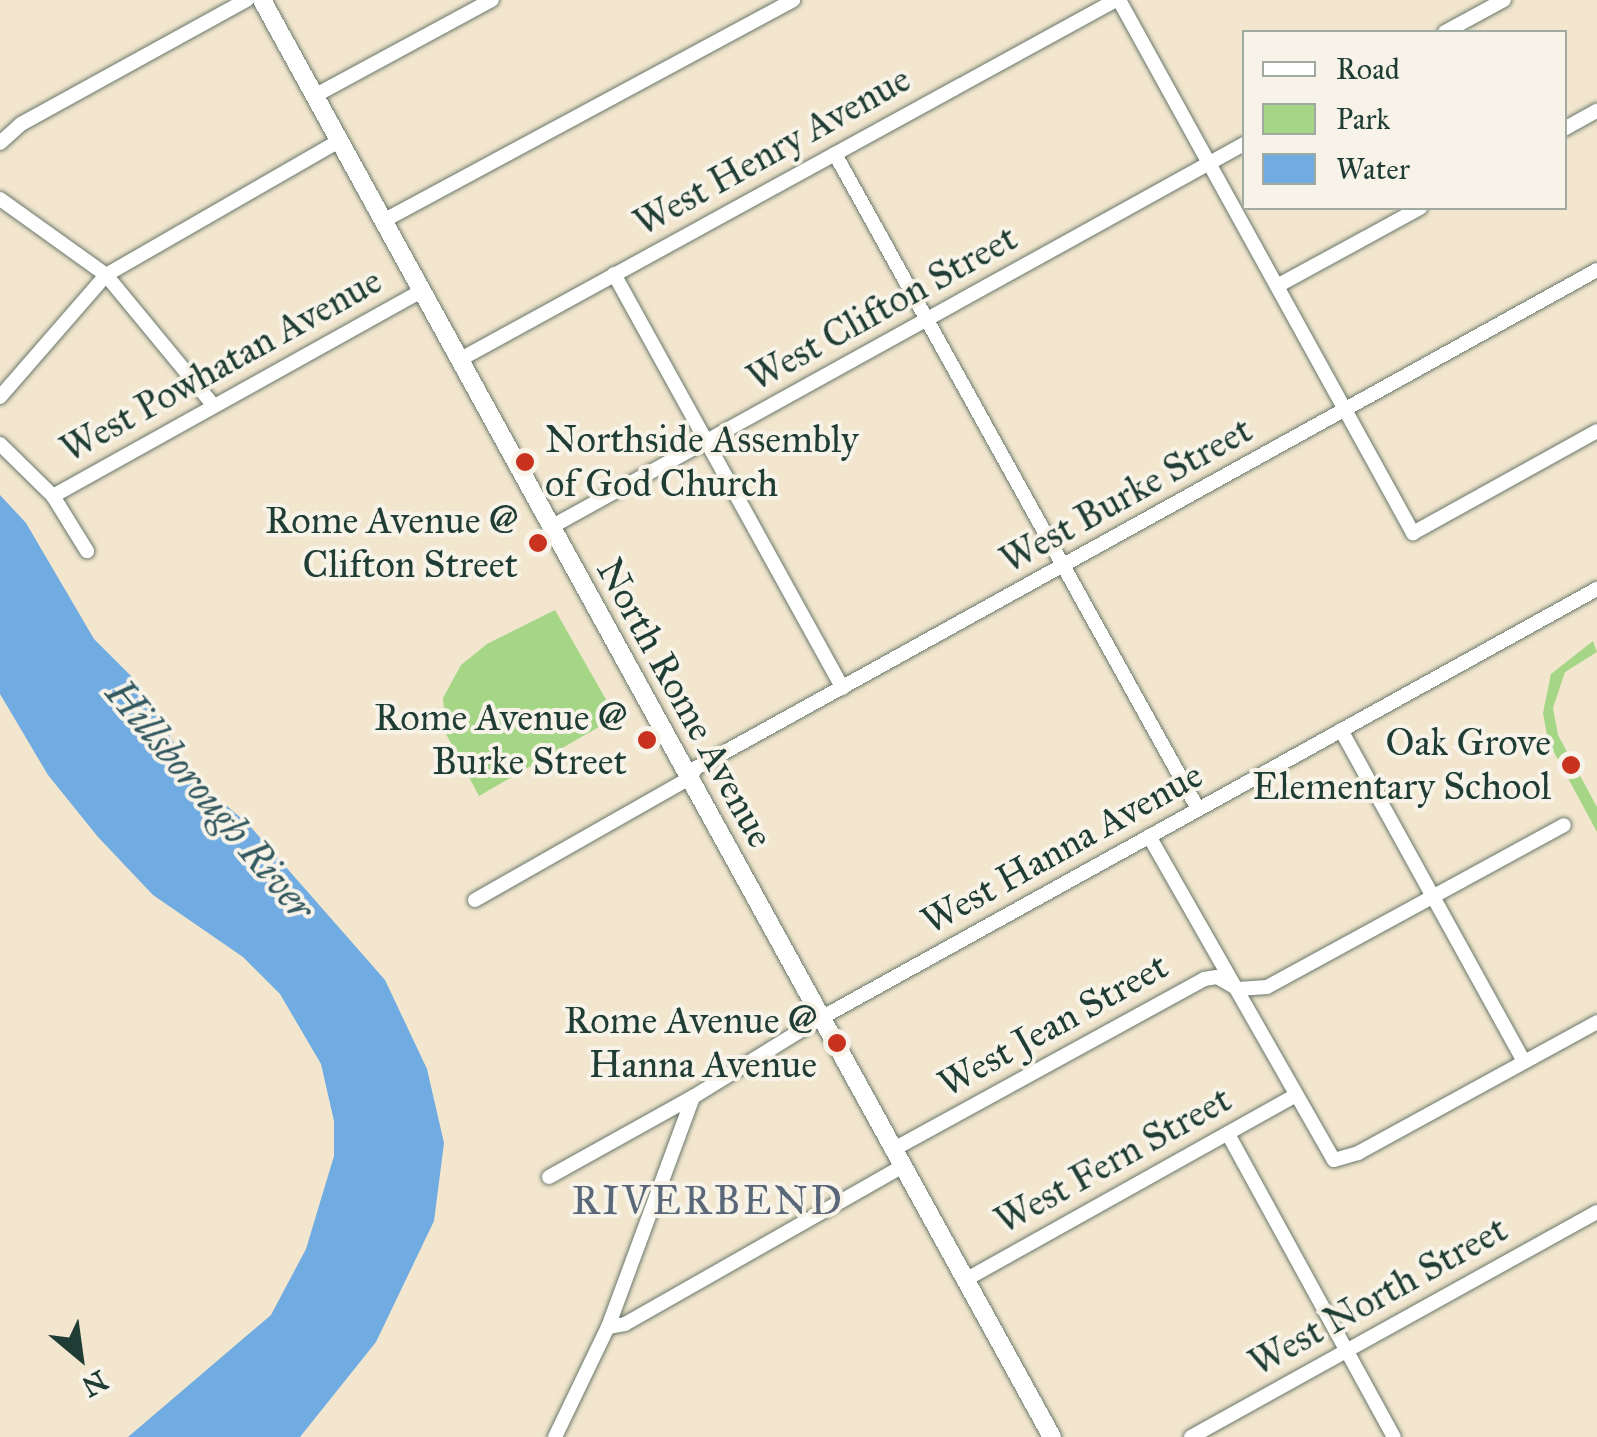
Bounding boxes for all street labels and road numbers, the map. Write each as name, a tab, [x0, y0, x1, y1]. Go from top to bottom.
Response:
street label: West Henry Avenue	[626, 56, 918, 246]
street label: West Clifton Street	[739, 215, 1025, 401]
street label: West Powhatan Avenue	[52, 258, 390, 472]
street label: West Burke Street	[992, 407, 1260, 583]
street label: North Rome Avenue	[587, 550, 783, 856]
street label: West Hanna Avenue	[914, 752, 1210, 944]
street label: West Jean Street	[930, 943, 1176, 1107]
street label: West Fern Street	[987, 1076, 1239, 1244]
street label: West North Street	[1241, 1206, 1515, 1386]

